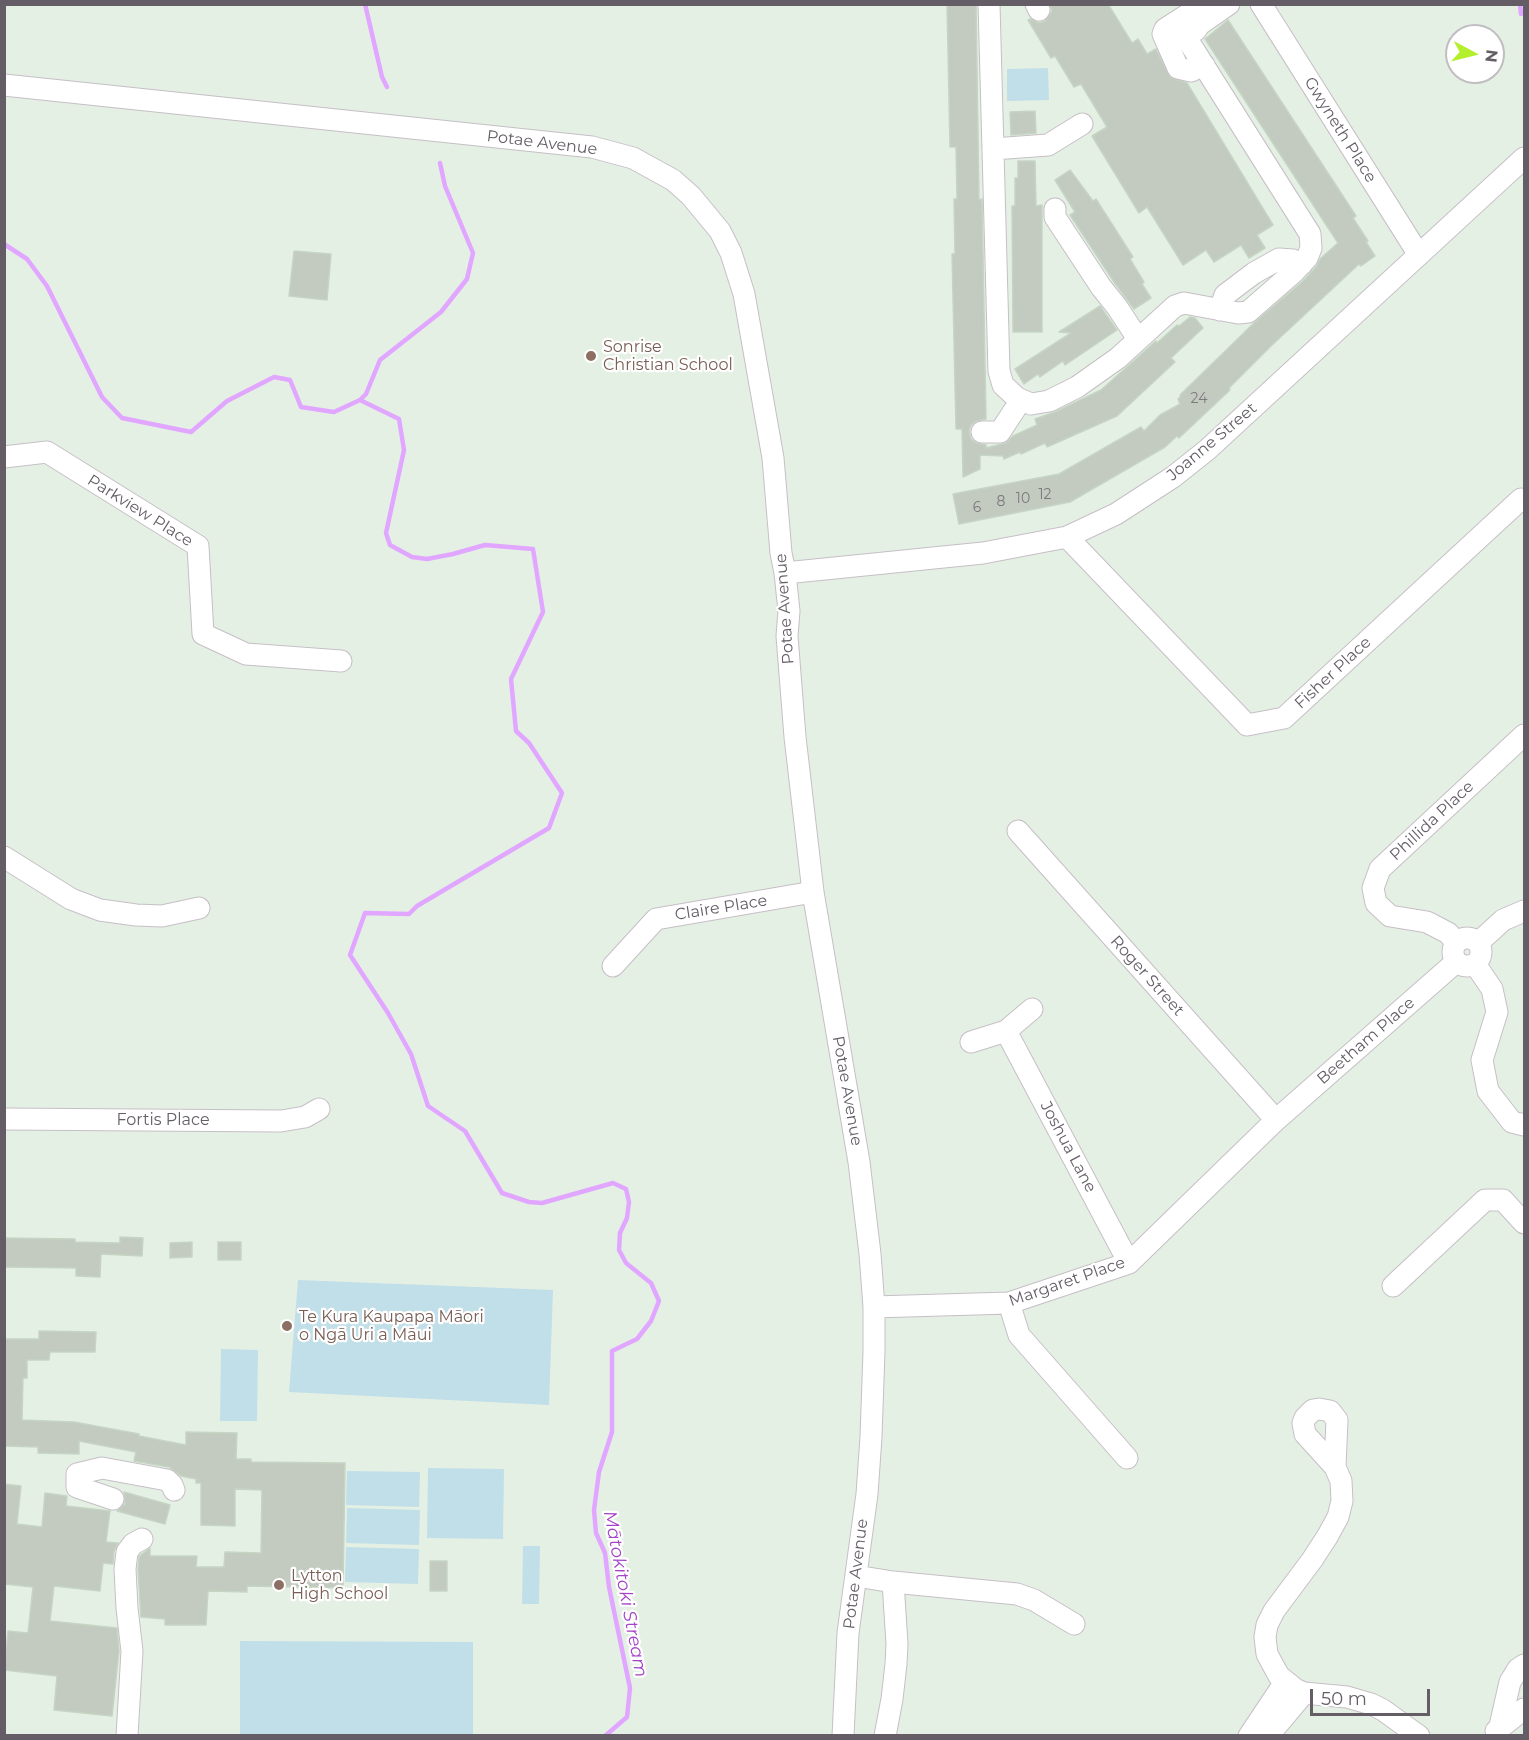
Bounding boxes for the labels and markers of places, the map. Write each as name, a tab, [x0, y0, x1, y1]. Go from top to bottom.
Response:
place label: Sonrise Christian School	[603, 337, 733, 375]
marker: Sonrise Christian School	[584, 349, 598, 363]
place label: Te Kura Kaupapa Māori o Ngā Uri a Māui	[299, 1307, 484, 1345]
marker: Te Kura Kaupapa Māori o Ngā Uri a Māui	[280, 1319, 294, 1333]
place label: Lytton High School	[291, 1566, 388, 1604]
marker: Lytton High School	[272, 1578, 286, 1592]

